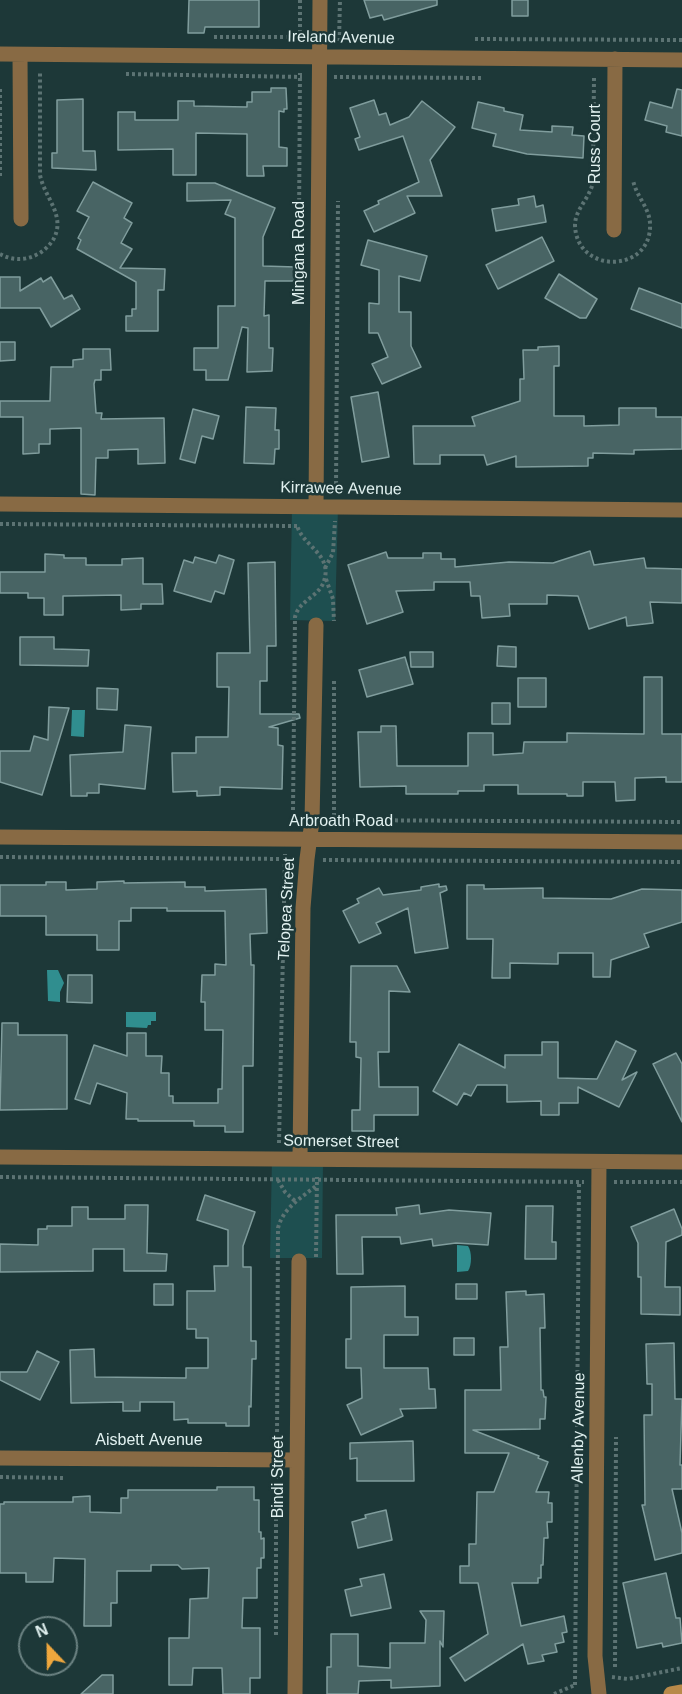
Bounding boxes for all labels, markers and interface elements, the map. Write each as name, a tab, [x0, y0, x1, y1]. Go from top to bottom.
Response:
street label: Ireland Avenue	[287, 27, 395, 49]
street label: Russ Court	[586, 104, 606, 184]
street label: Mingana Road	[290, 201, 310, 305]
street label: Kirrawee Avenue	[280, 478, 402, 500]
street label: Arbroath Road	[289, 812, 393, 832]
street label: Telopea Street	[275, 857, 299, 961]
street label: Somerset Street	[283, 1131, 399, 1153]
street label: Allenby Avenue	[568, 1372, 590, 1484]
street label: Aisbett Avenue	[95, 1431, 203, 1451]
street label: Bindi Street	[269, 1436, 289, 1518]
north arrow	[18, 1616, 78, 1676]
text: N	[33, 1621, 50, 1641]

